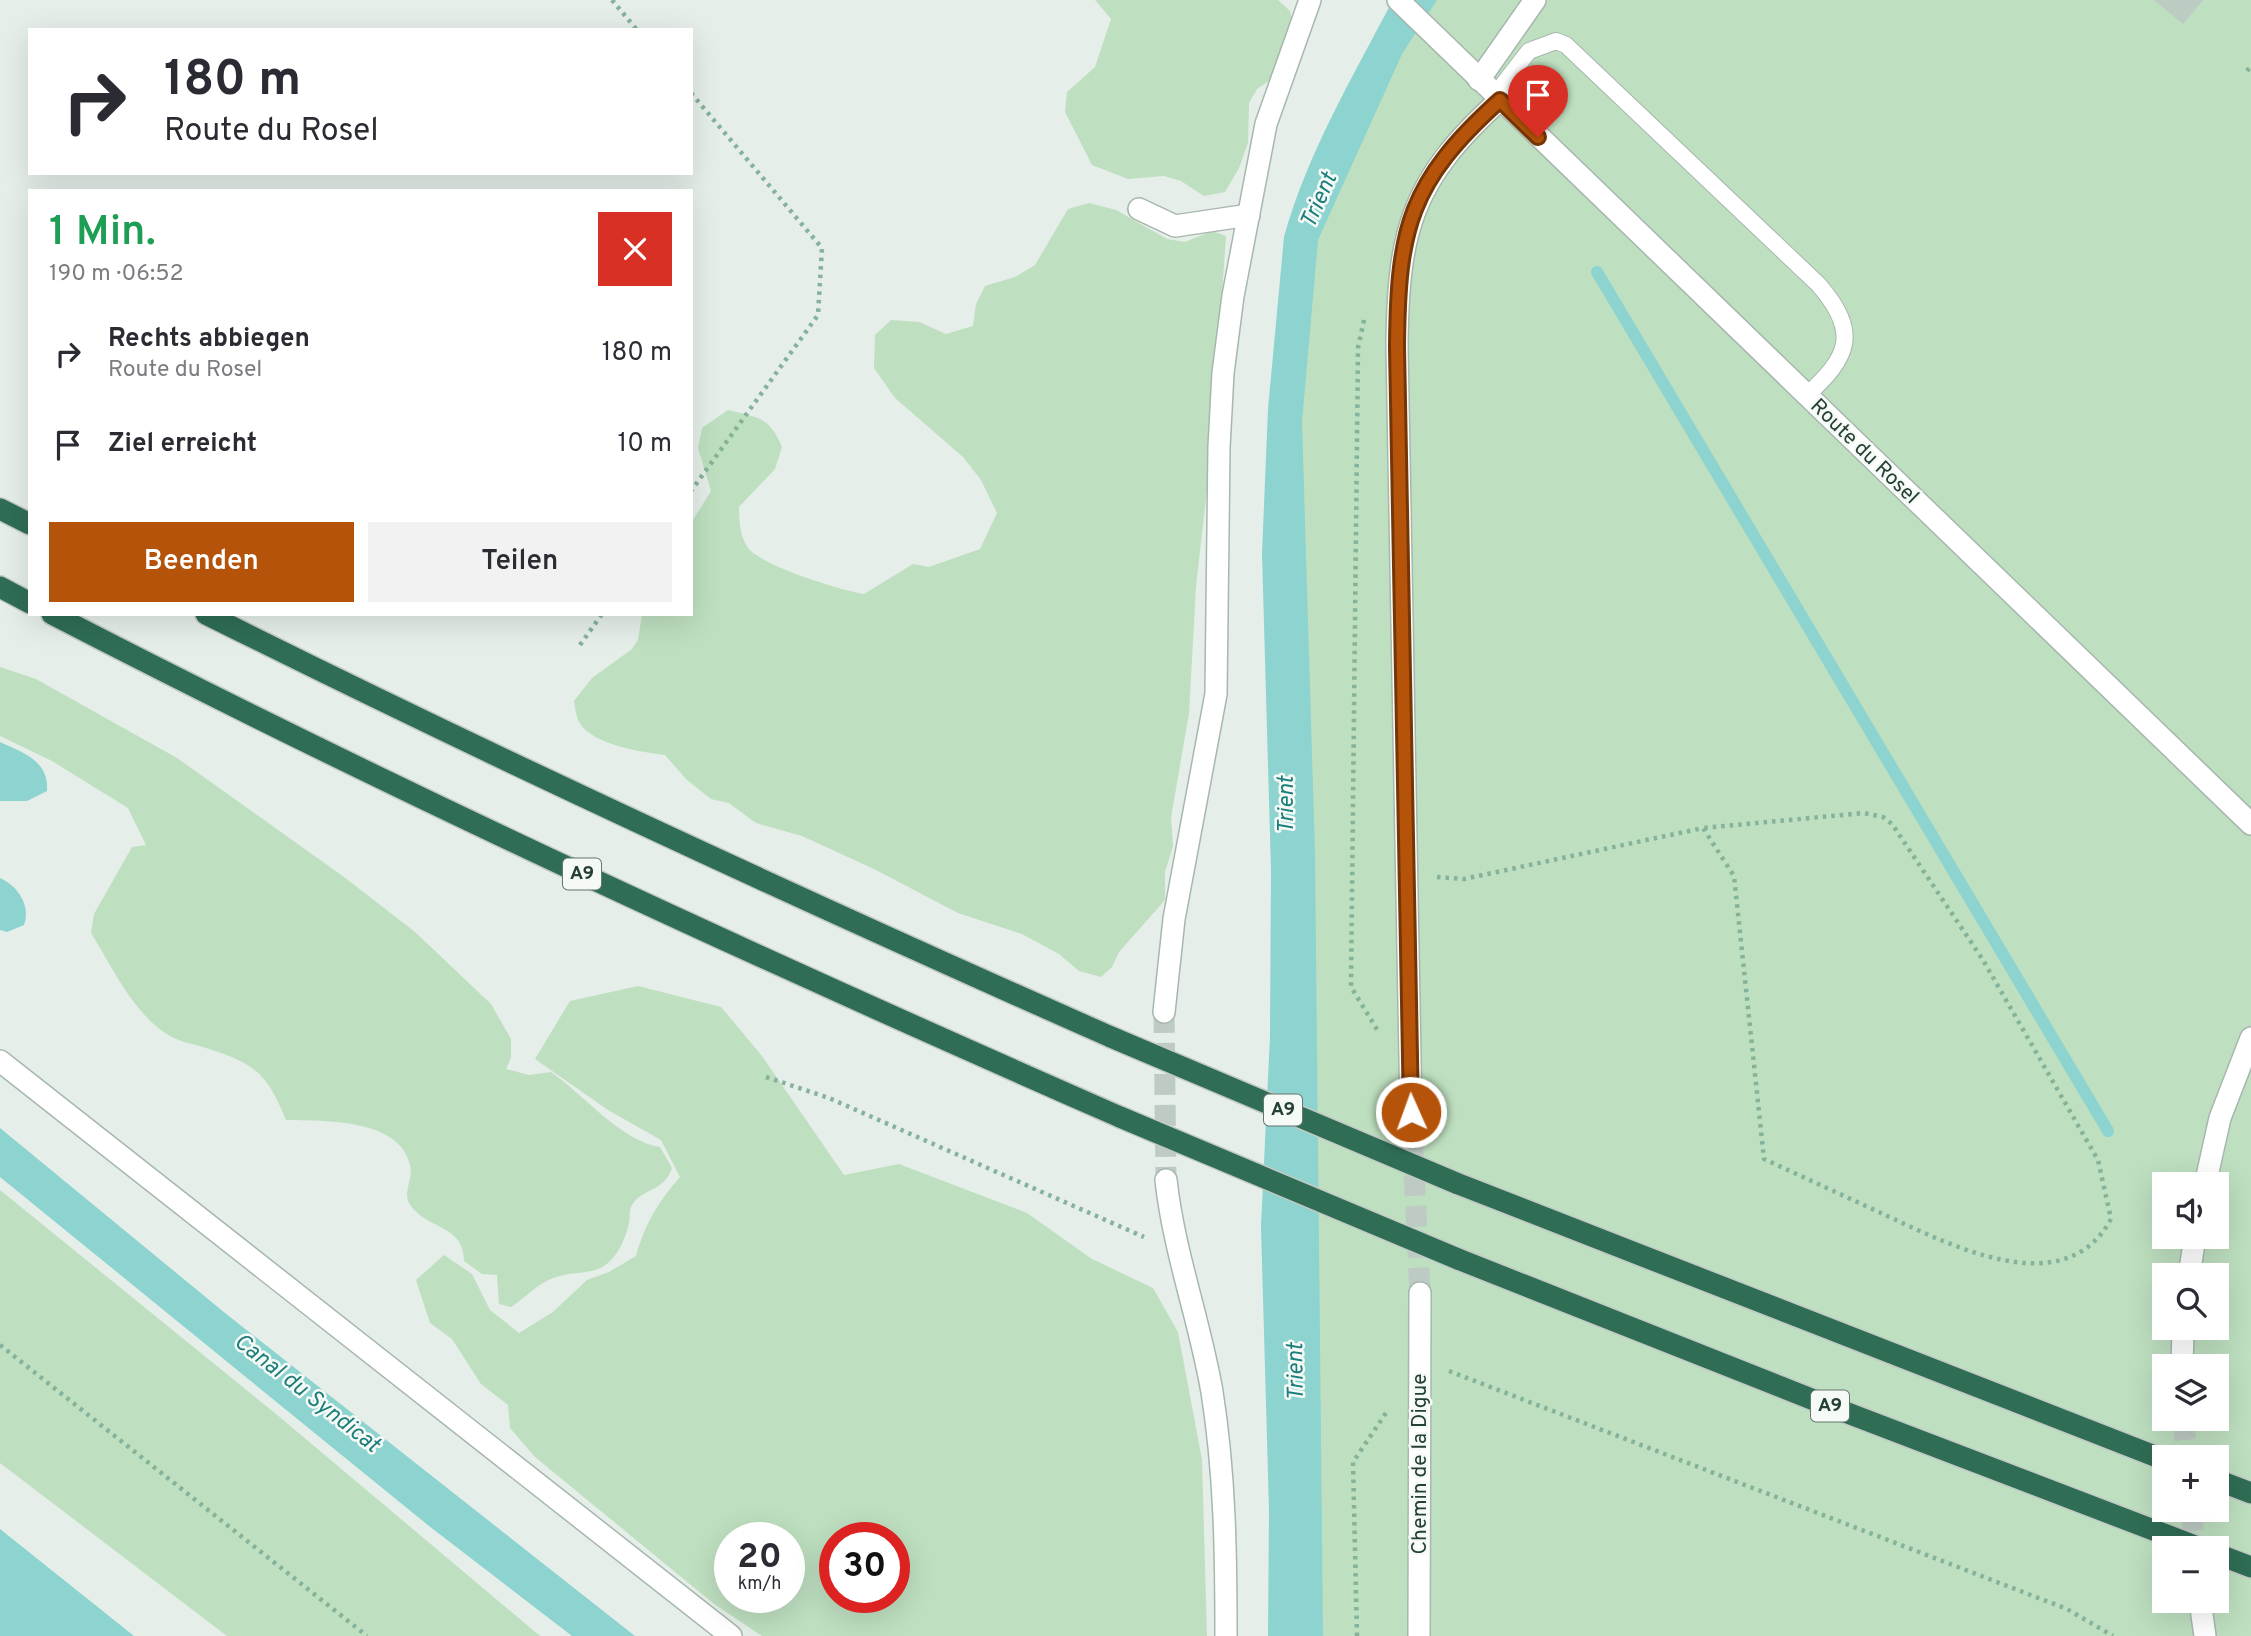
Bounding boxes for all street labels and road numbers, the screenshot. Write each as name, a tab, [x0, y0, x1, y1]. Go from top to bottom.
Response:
street label: Route du Rosel	[1804, 393, 1924, 511]
road number: A9	[563, 859, 601, 890]
road number: A9	[1264, 1094, 1302, 1126]
street label: Chemin de la Digue	[1407, 1373, 1434, 1555]
road number: A9	[1811, 1390, 1849, 1422]

